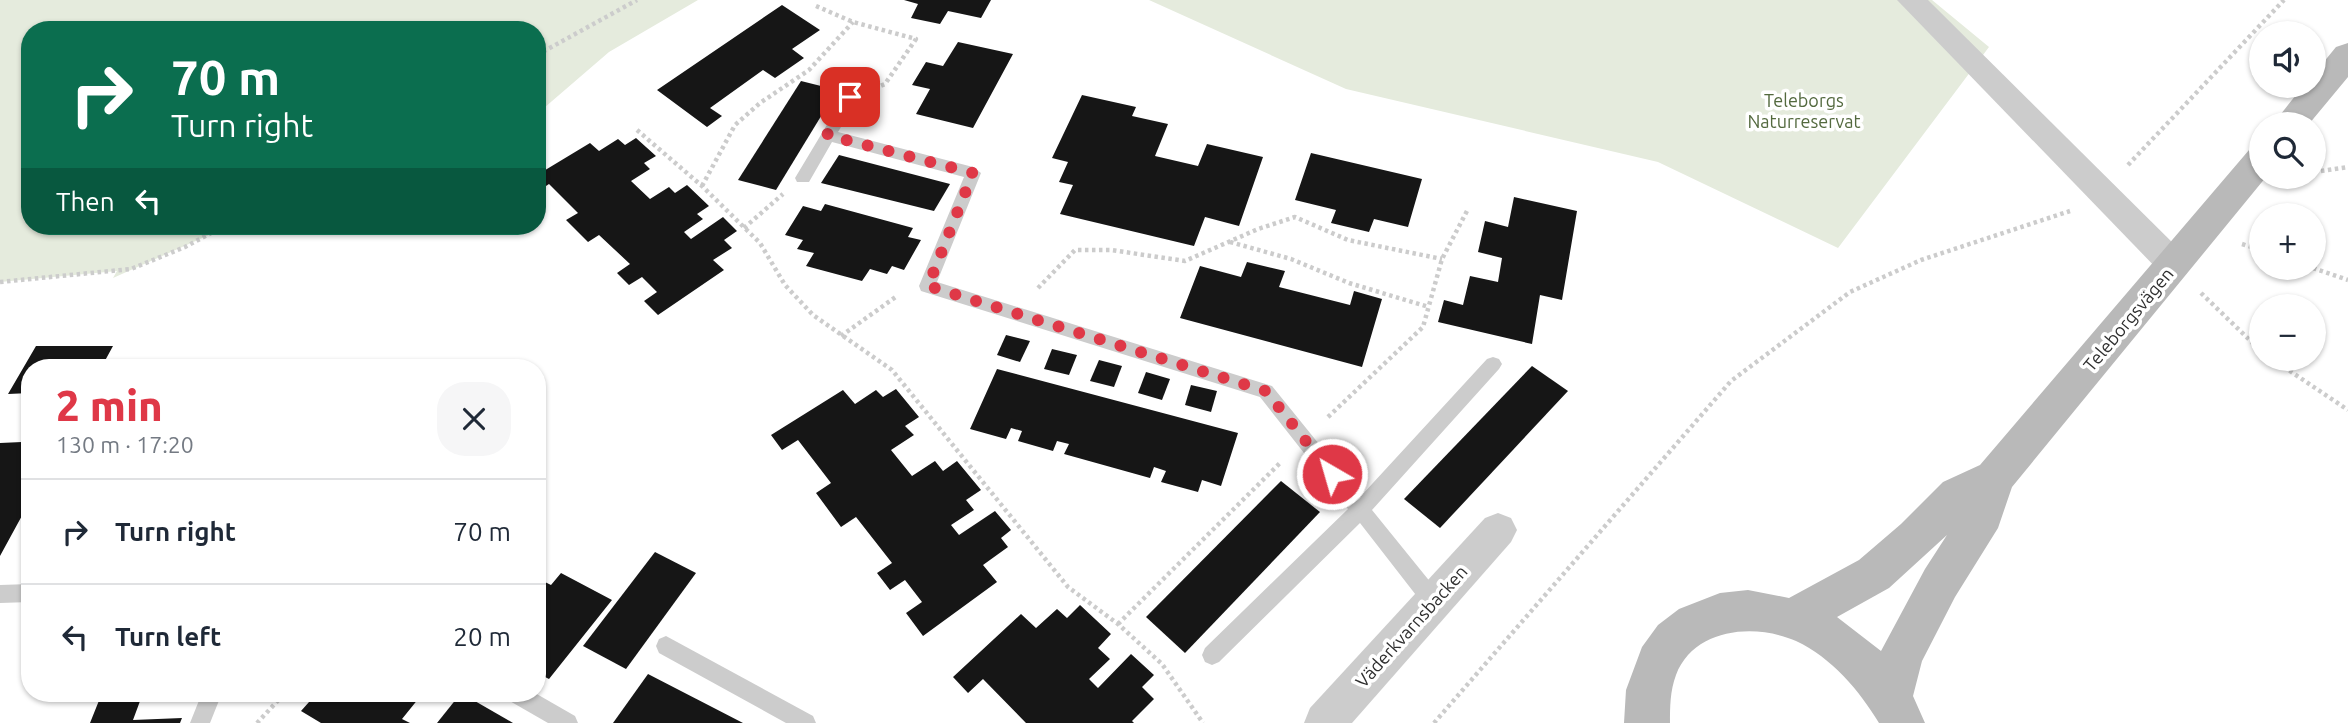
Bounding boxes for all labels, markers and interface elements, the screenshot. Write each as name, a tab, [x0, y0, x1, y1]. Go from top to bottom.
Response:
map controls	[2249, 21, 2326, 371]
button: sound	[2249, 21, 2326, 98]
icon: right	[56, 49, 147, 140]
text: 70 m	[171, 49, 280, 104]
pin	[820, 67, 880, 127]
icon: arrive	[831, 78, 869, 116]
park label: Teleborgs Naturreservat	[1747, 90, 1861, 131]
text: Turn right	[171, 107, 313, 143]
button: search	[2249, 112, 2326, 189]
icon: left	[129, 182, 167, 220]
text: Then	[56, 187, 115, 216]
button: +	[2249, 203, 2326, 280]
street label: Teleborgsvägen	[2079, 263, 2177, 375]
button: −	[2249, 294, 2326, 371]
text: 2 min	[56, 382, 163, 429]
button: close	[437, 382, 511, 456]
text: 130 m · 17:20	[56, 432, 194, 457]
position arrow	[1295, 437, 1369, 511]
icon: right	[56, 513, 94, 551]
text: Turn right	[115, 517, 236, 546]
text: 70 m	[453, 517, 511, 546]
street label: Väderkvarnsbacken	[1351, 561, 1471, 691]
icon: left	[56, 618, 94, 656]
text: Turn left	[115, 622, 221, 651]
text: 20 m	[453, 622, 511, 651]

